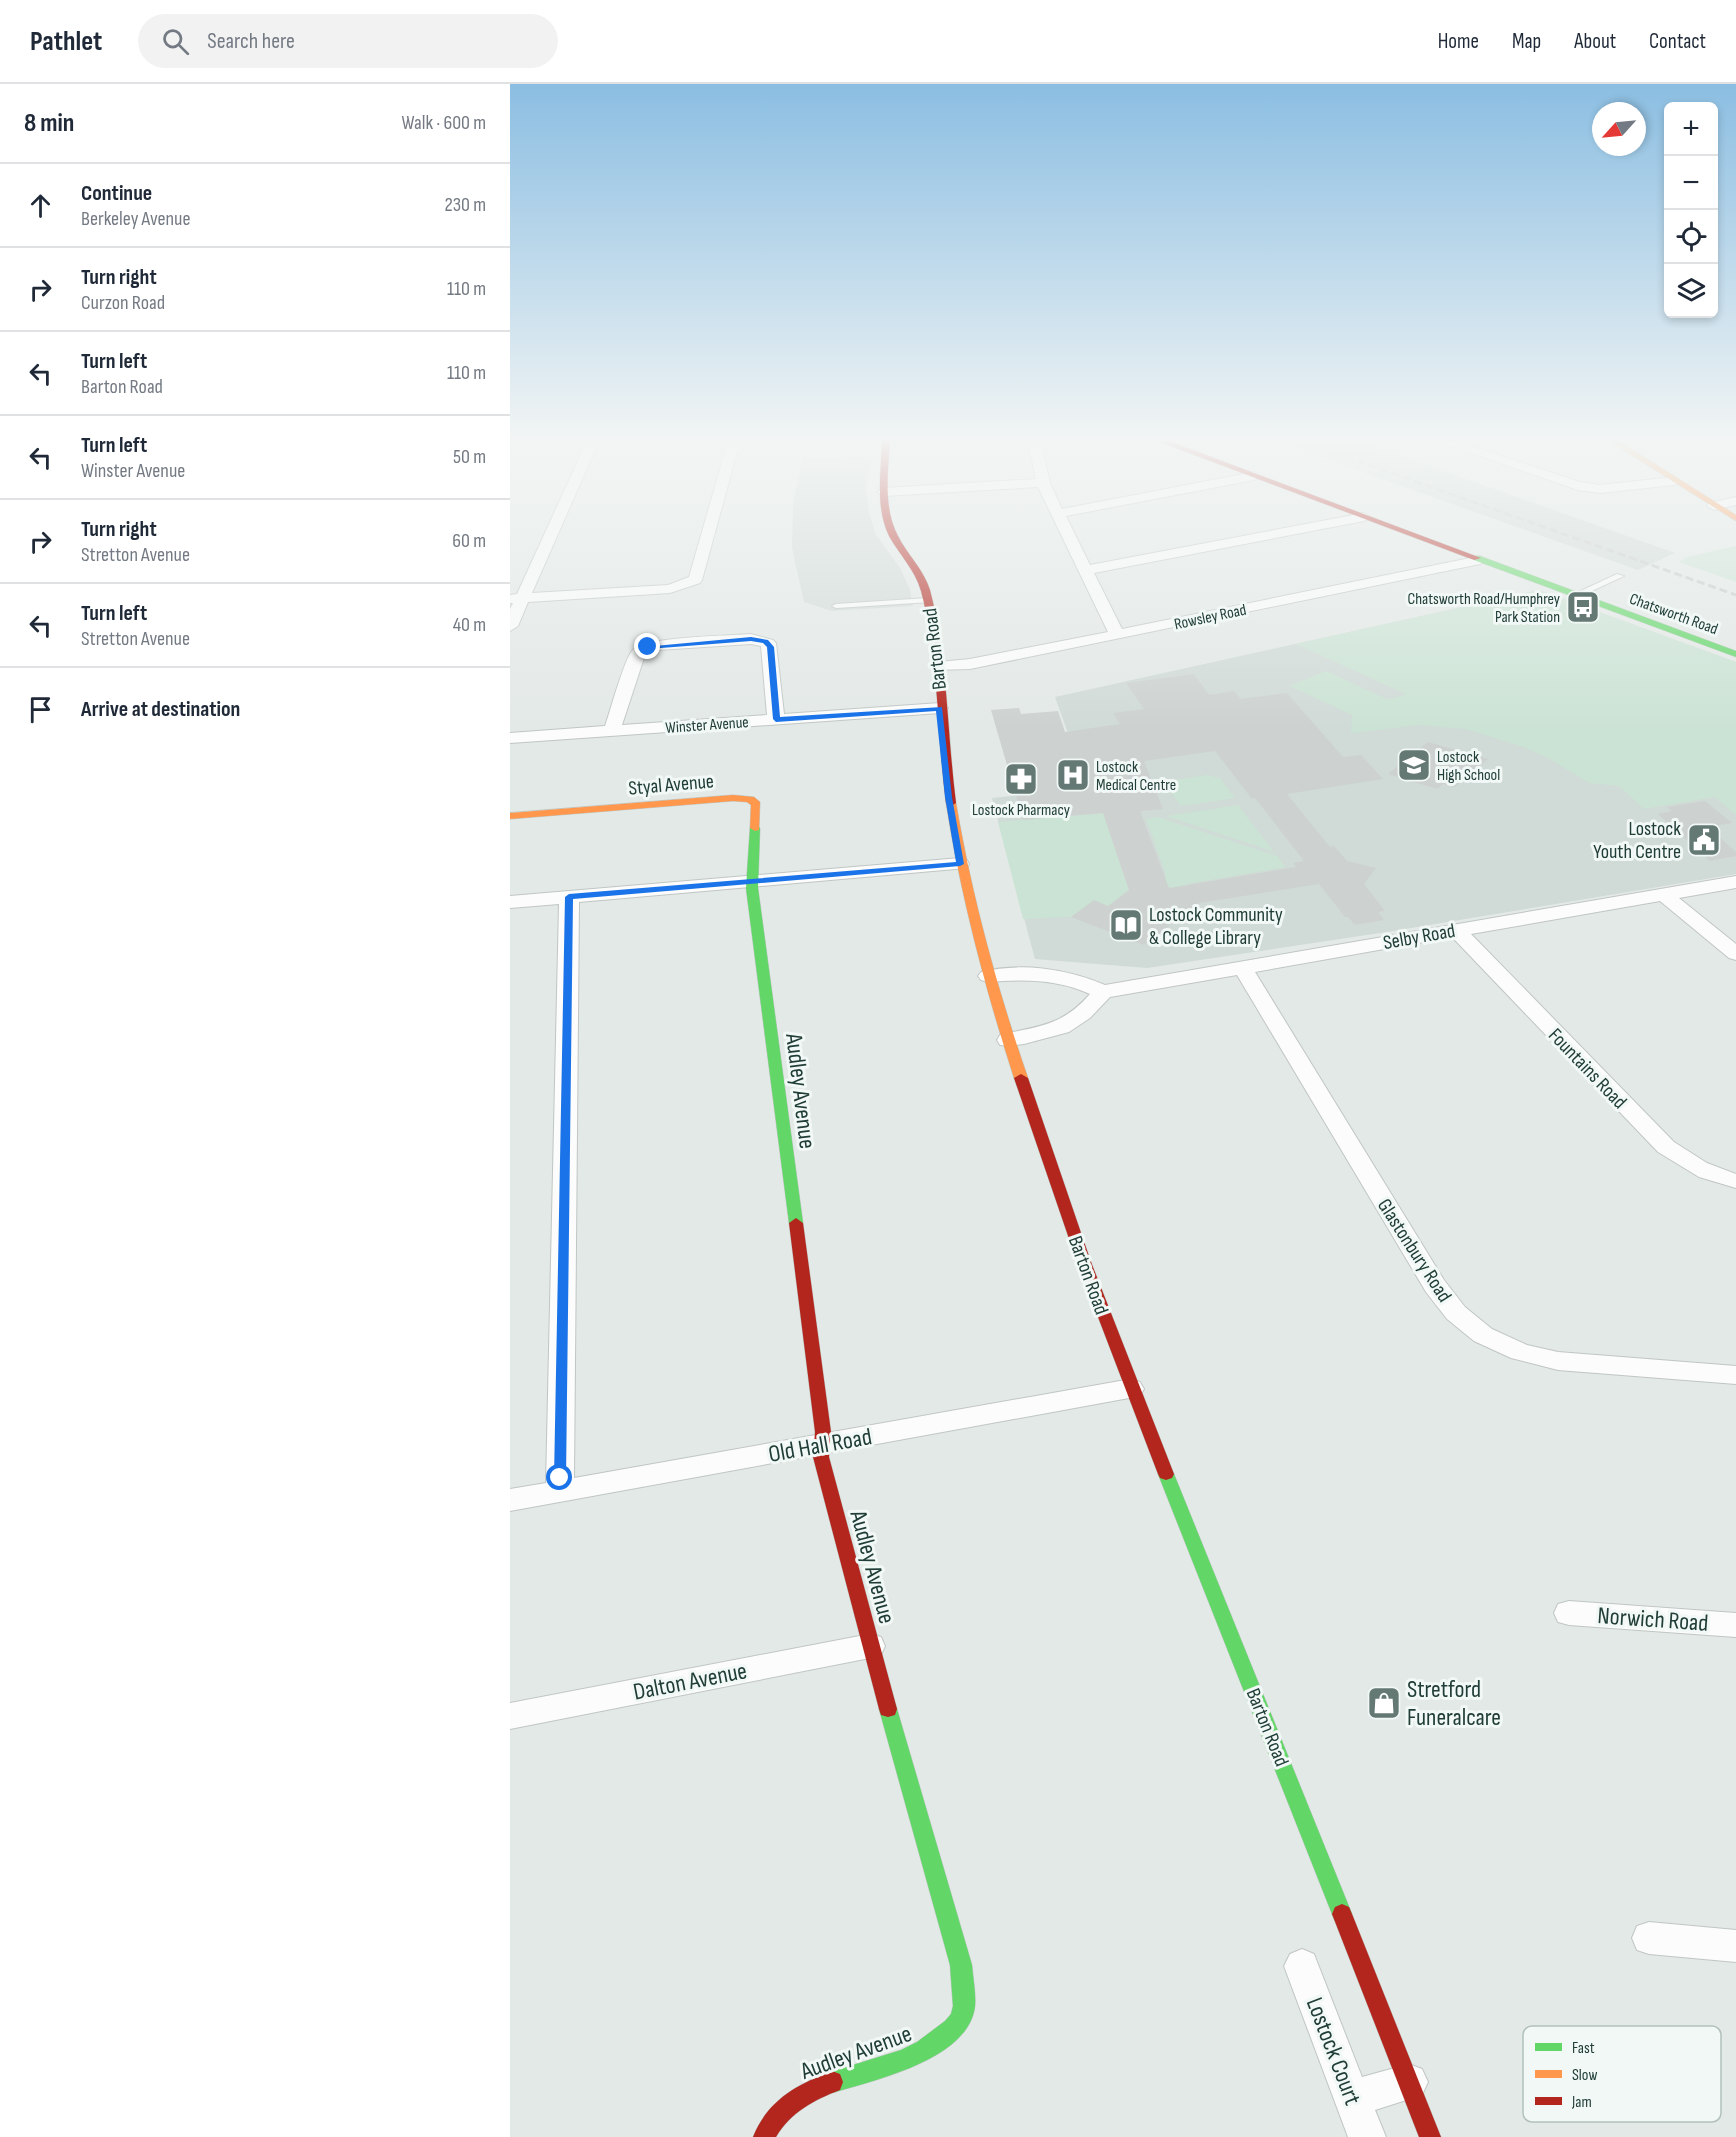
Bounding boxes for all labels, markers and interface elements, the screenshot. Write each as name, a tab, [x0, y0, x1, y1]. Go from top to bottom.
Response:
search box	[138, 14, 558, 68]
text: Pathlet	[30, 25, 102, 58]
icon: search	[159, 25, 192, 58]
text: Search here	[207, 28, 295, 55]
text: Home	[1438, 29, 1479, 54]
text: Map	[1512, 29, 1541, 54]
text: About	[1574, 29, 1616, 54]
text: Contact	[1649, 29, 1706, 54]
north arrow	[1592, 102, 1646, 156]
map controls	[1664, 102, 1718, 318]
button: +	[1664, 102, 1718, 156]
text: 8 min	[24, 108, 74, 139]
text: Walk · 600 m	[402, 111, 486, 135]
button: −	[1664, 156, 1718, 210]
text: Continue	[81, 180, 152, 207]
icon: ahead	[24, 189, 57, 222]
text: 230 m	[444, 193, 486, 217]
text: Berkeley Avenue	[81, 207, 190, 231]
button: locate	[1664, 210, 1718, 264]
text: Turn right	[81, 264, 157, 291]
button: layers	[1664, 264, 1718, 318]
icon: right	[24, 273, 57, 306]
text: 110 m	[447, 277, 486, 301]
text: Curzon Road	[81, 291, 165, 315]
text: Turn left	[81, 348, 147, 375]
icon: left	[24, 357, 57, 390]
text: 110 m	[447, 361, 486, 385]
text: Barton Road	[81, 375, 163, 399]
text: Turn left	[81, 432, 147, 459]
icon: left	[24, 441, 57, 474]
text: 50 m	[453, 445, 486, 469]
text: Winster Avenue	[81, 459, 185, 483]
text: Turn right	[81, 516, 157, 543]
icon: right	[24, 525, 57, 558]
text: 60 m	[452, 529, 486, 553]
text: Stretton Avenue	[81, 543, 190, 567]
bus stop icon: Chatsworth Road/Humphrey Park Station	[1565, 589, 1601, 625]
place label: Chatsworth Road/Humphrey Park Station	[1407, 590, 1560, 627]
street label: Chatsworth Road	[1627, 590, 1720, 639]
text: Turn left	[81, 600, 147, 627]
street label: Rowsley Road	[1173, 601, 1248, 634]
street label: Barton Road	[918, 607, 952, 691]
icon: left	[24, 609, 57, 642]
text: 40 m	[453, 613, 486, 637]
text: Stretton Avenue	[81, 627, 190, 651]
route end	[634, 633, 660, 659]
icon: arrive	[24, 693, 57, 726]
text: Arrive at destination	[81, 696, 240, 723]
street label: Winster Avenue	[665, 713, 749, 738]
school or university icon: Lostock High School	[1396, 747, 1432, 783]
place label: Lostock High School	[1437, 748, 1500, 785]
hospital icon: Lostock Medical Centre	[1055, 757, 1091, 793]
place label: Lostock Medical Centre	[1096, 758, 1176, 795]
pharmacy icon: Lostock Pharmacy	[1003, 761, 1039, 797]
street label: Styal Avenue	[627, 769, 715, 801]
place label: Lostock Pharmacy	[972, 801, 1070, 820]
place label: Lostock Youth Centre	[1593, 817, 1681, 864]
public building icon: Lostock Youth Centre	[1686, 822, 1722, 858]
place label: Lostock Community & College Library	[1149, 903, 1283, 950]
library icon: Lostock Community & College Library	[1108, 907, 1144, 943]
street label: Selby Road	[1381, 919, 1457, 955]
street label: Fountains Road	[1543, 1024, 1631, 1114]
street label: Audley Avenue	[779, 1031, 822, 1150]
street label: Glastonbury Road	[1372, 1194, 1456, 1307]
street label: Barton Road	[1063, 1233, 1113, 1318]
street label: Old Hall Road	[766, 1422, 874, 1469]
route start	[546, 1464, 572, 1490]
street label: Audley Avenue	[843, 1506, 902, 1627]
street label: Norwich Road	[1597, 1601, 1709, 1638]
street label: Dalton Avenue	[631, 1656, 749, 1707]
place label: Stretford Funeralcare	[1407, 1675, 1501, 1732]
street label: Barton Road	[1241, 1685, 1294, 1770]
shop icon: Stretford Funeralcare	[1366, 1685, 1402, 1721]
street label: Lostock Court	[1300, 1993, 1367, 2109]
street label: Audley Avenue	[796, 2019, 916, 2086]
legend	[1523, 2026, 1721, 2122]
text: Fast	[1572, 2039, 1595, 2058]
text: Slow	[1572, 2066, 1597, 2085]
text: Jam	[1571, 2093, 1592, 2112]

